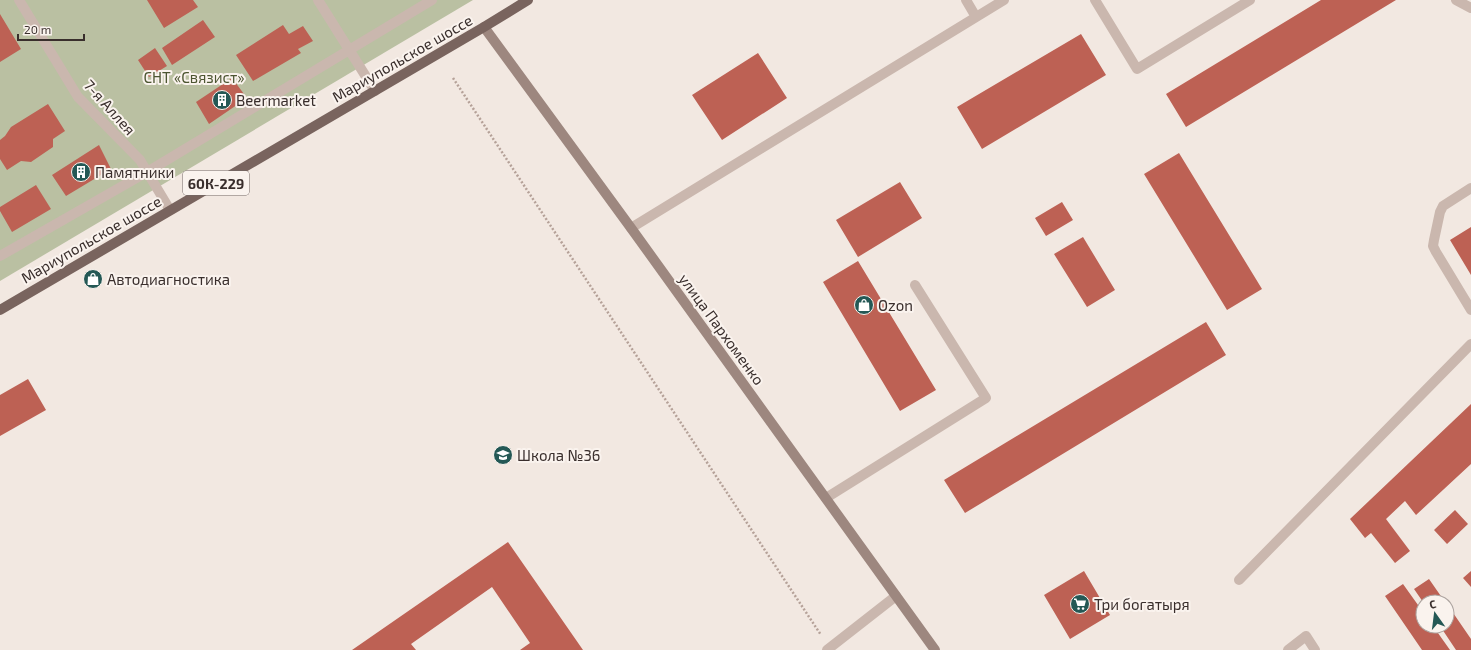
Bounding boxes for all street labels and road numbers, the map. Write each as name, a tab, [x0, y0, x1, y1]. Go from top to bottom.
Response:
street label: Мариупольское шоссе	[329, 10, 476, 106]
street label: 7-я Аллея	[81, 76, 139, 138]
road number: 60К-229	[183, 171, 249, 195]
street label: Мариупольское шоссе	[18, 191, 165, 287]
street label: улица Пархоменко	[675, 270, 768, 389]

